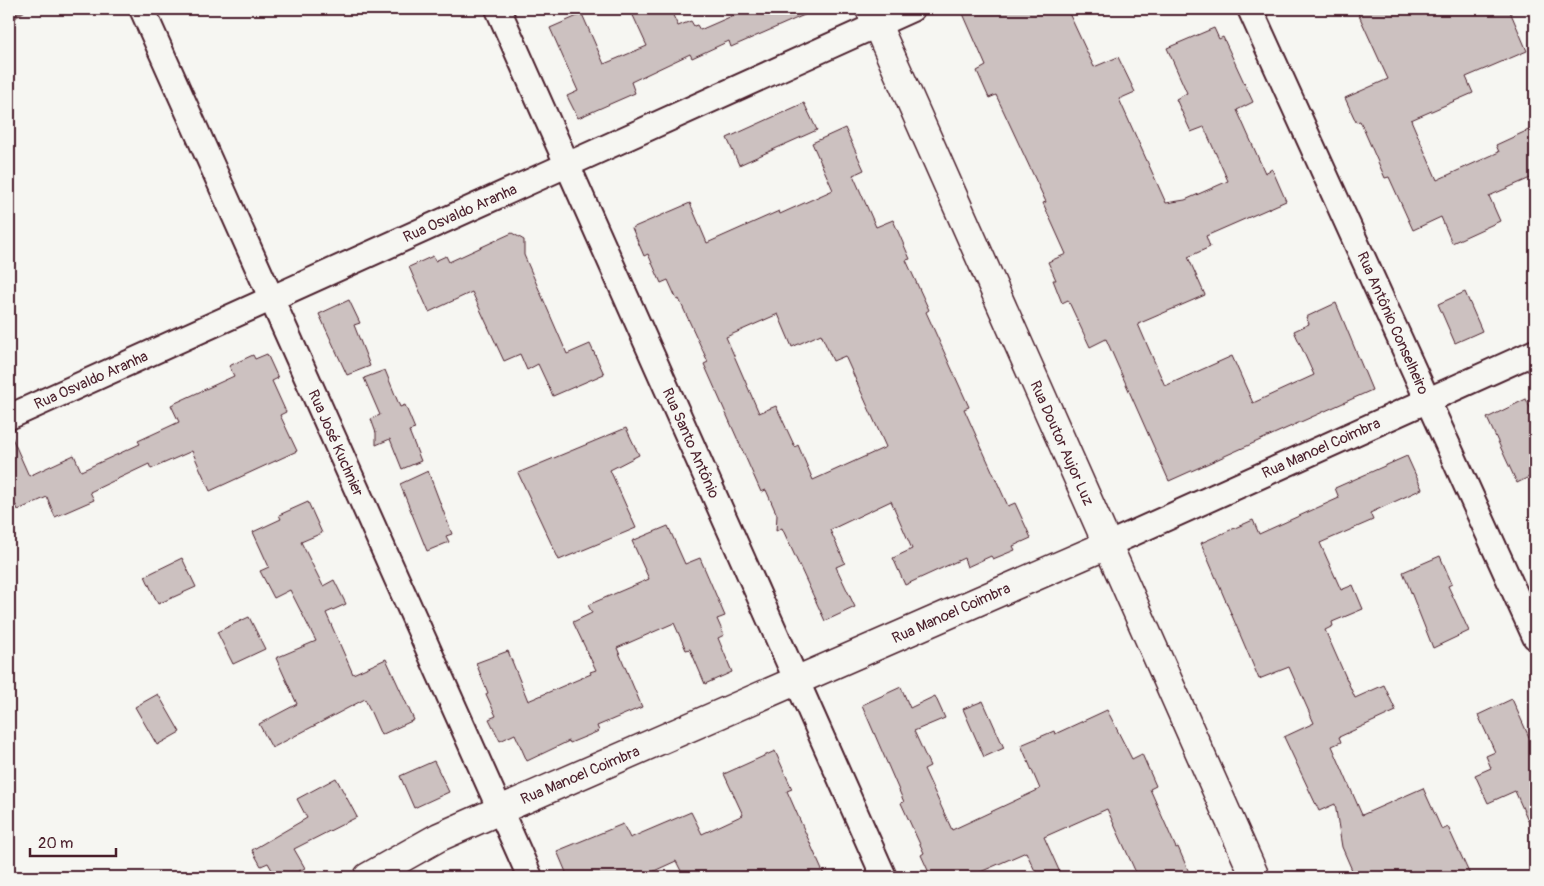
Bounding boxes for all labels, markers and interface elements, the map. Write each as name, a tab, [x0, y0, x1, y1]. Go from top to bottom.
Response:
street label: Rua Osvaldo Aranha	[400, 180, 520, 247]
street label: Rua Antônio Conselheiro	[1352, 249, 1433, 398]
street label: Rua Osvaldo Aranha	[31, 347, 151, 414]
street label: Rua Doutor Aujor Luz	[1025, 378, 1098, 509]
street label: Rua Santo Antônio	[658, 385, 723, 501]
street label: Rua José Kuchnier	[304, 387, 368, 500]
street label: Rua Manoel Coimbra	[1259, 414, 1383, 483]
street label: Rua Manoel Coimbra	[889, 579, 1013, 648]
street label: Rua Manoel Coimbra	[518, 742, 643, 809]
scale bar	[30, 826, 116, 858]
text: 20 m	[38, 834, 73, 853]

